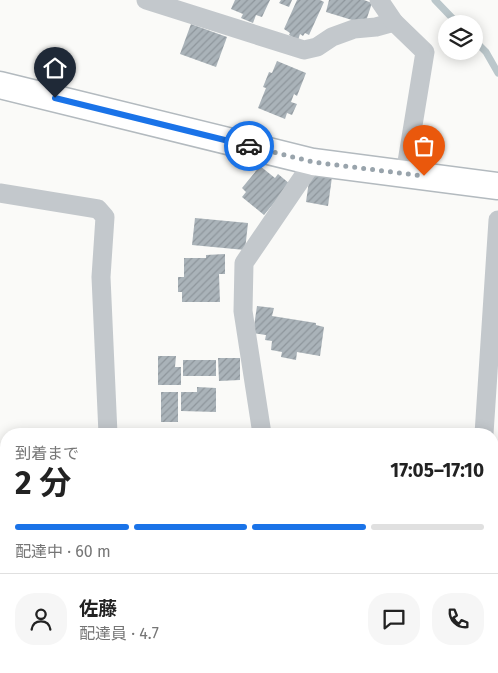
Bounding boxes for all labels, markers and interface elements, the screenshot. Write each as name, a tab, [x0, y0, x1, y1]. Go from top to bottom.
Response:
map controls	[438, 15, 483, 60]
button: layers	[438, 15, 483, 60]
pin	[34, 47, 76, 98]
icon: home	[41, 54, 69, 82]
courier	[224, 121, 274, 171]
pin	[403, 125, 445, 176]
icon: car	[235, 132, 263, 160]
icon: bag	[410, 132, 438, 160]
text: 到着まで	[15, 444, 79, 463]
text: 17:05–17:10	[390, 459, 484, 482]
text: 2 分	[15, 464, 71, 502]
text: 配達中 · 60 m	[15, 542, 111, 561]
button: person	[15, 593, 67, 645]
button: chat	[368, 593, 420, 645]
button: phone	[432, 593, 484, 645]
text: 佐藤	[79, 597, 117, 620]
text: 配達員 · 4.7	[79, 624, 159, 643]

